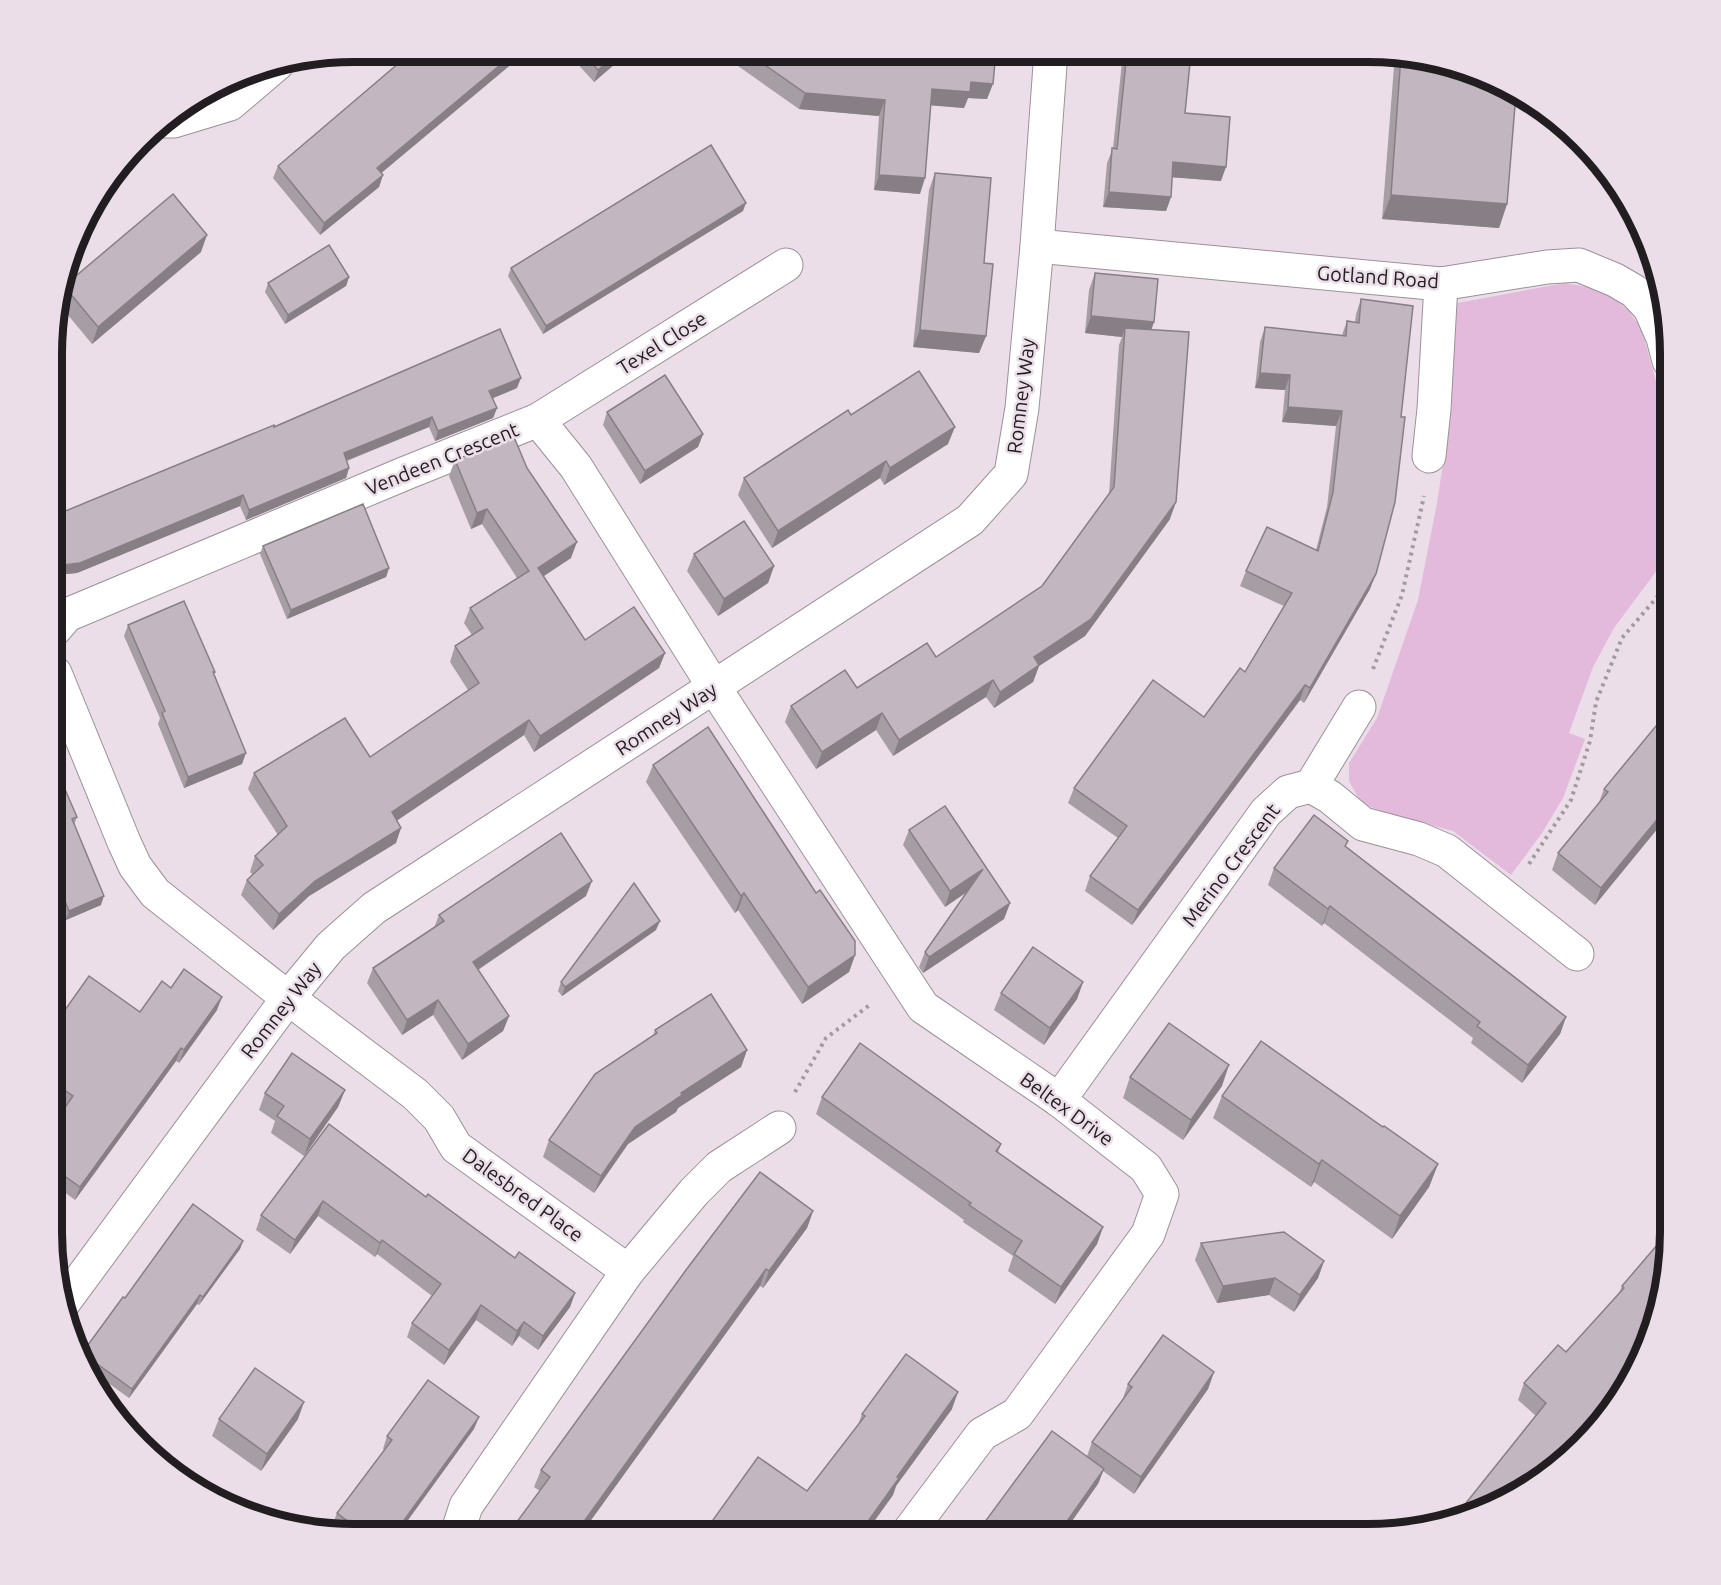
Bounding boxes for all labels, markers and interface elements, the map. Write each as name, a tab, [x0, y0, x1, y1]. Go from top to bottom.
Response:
street label: Gotland Road	[1316, 261, 1440, 292]
street label: Texel Close	[613, 306, 711, 379]
street label: Romney Way	[1002, 337, 1039, 455]
street label: Vendeen Crescent	[362, 417, 522, 500]
street label: Romney Way	[611, 677, 721, 760]
street label: Merino Crescent	[1177, 799, 1284, 931]
street label: Romney Way	[236, 957, 326, 1063]
street label: Beltex Drive	[1016, 1067, 1118, 1150]
street label: Dalesbred Place	[458, 1143, 588, 1246]

